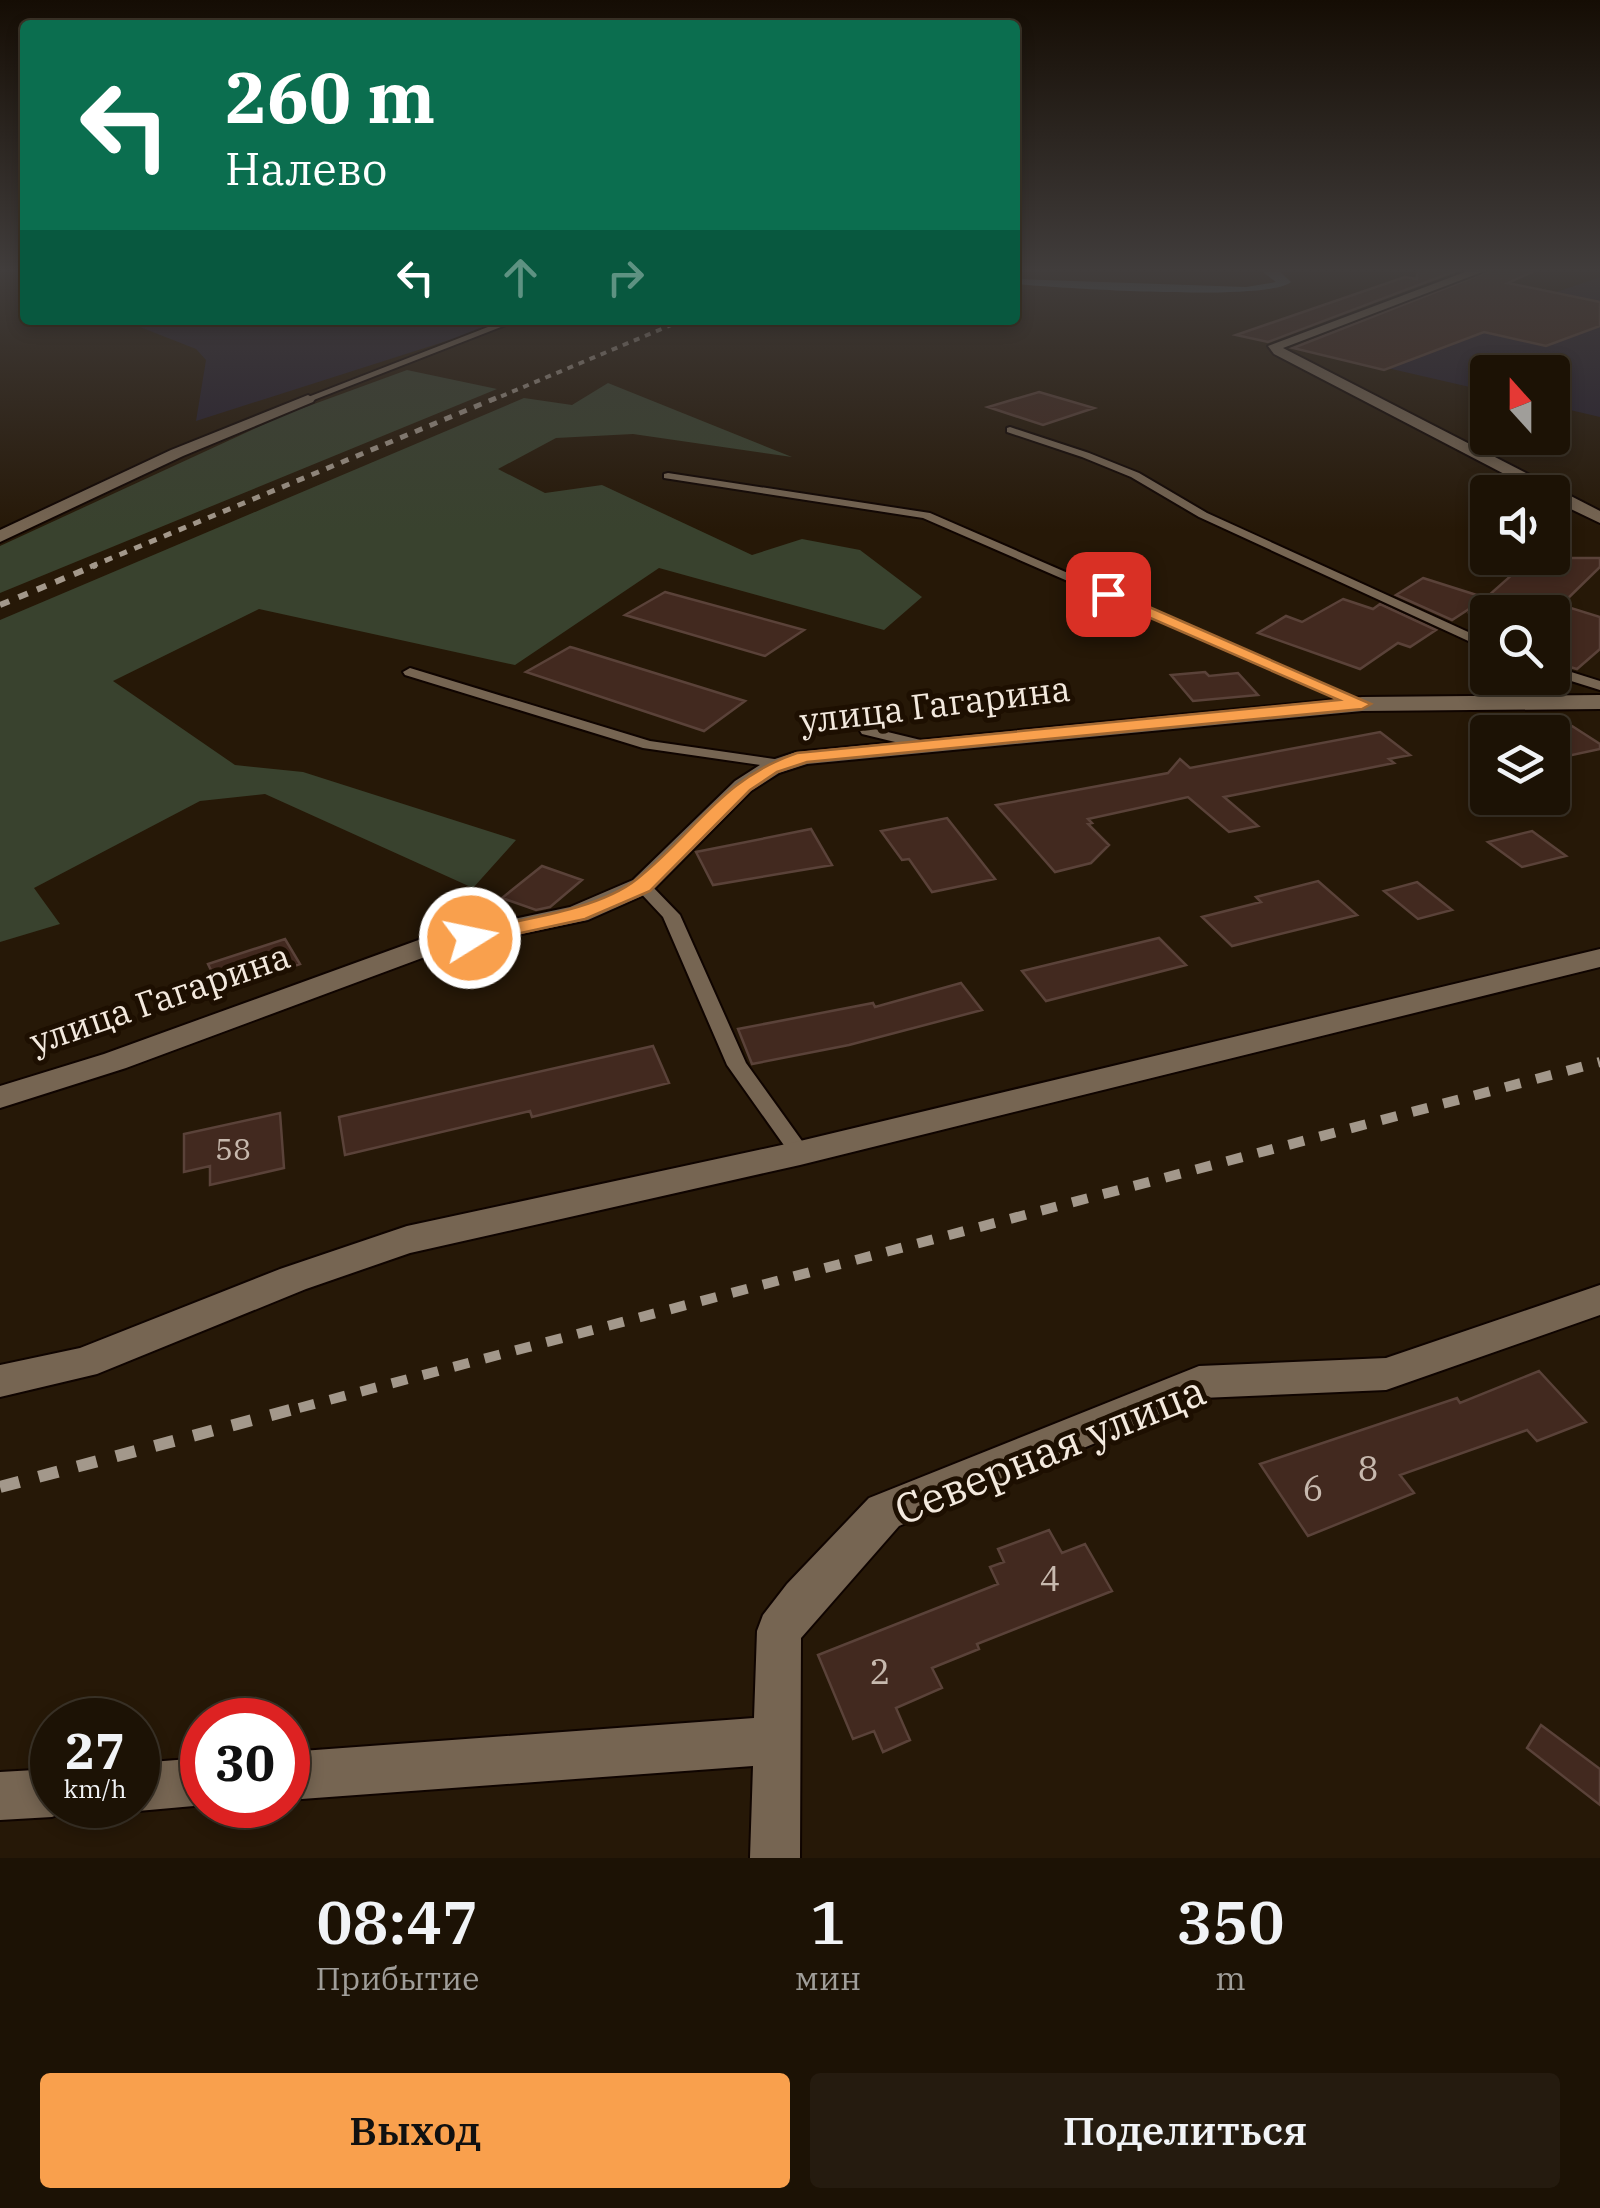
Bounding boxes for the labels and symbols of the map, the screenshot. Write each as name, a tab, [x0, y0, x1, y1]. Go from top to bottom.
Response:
north arrow	[1470, 355, 1570, 455]
pin	[1066, 552, 1151, 637]
street label: улица Гагарина	[797, 665, 1073, 743]
position arrow	[418, 886, 522, 990]
street label: улица Гагарина	[24, 932, 296, 1064]
house number: 58	[215, 1129, 251, 1168]
street label: Северная улица	[886, 1362, 1213, 1537]
house number: 8	[1357, 1445, 1379, 1491]
house number: 6	[1302, 1465, 1324, 1511]
house number: 4	[1039, 1555, 1061, 1601]
house number: 2	[869, 1648, 891, 1694]
speed limit sign: 30	[180, 1698, 310, 1828]

